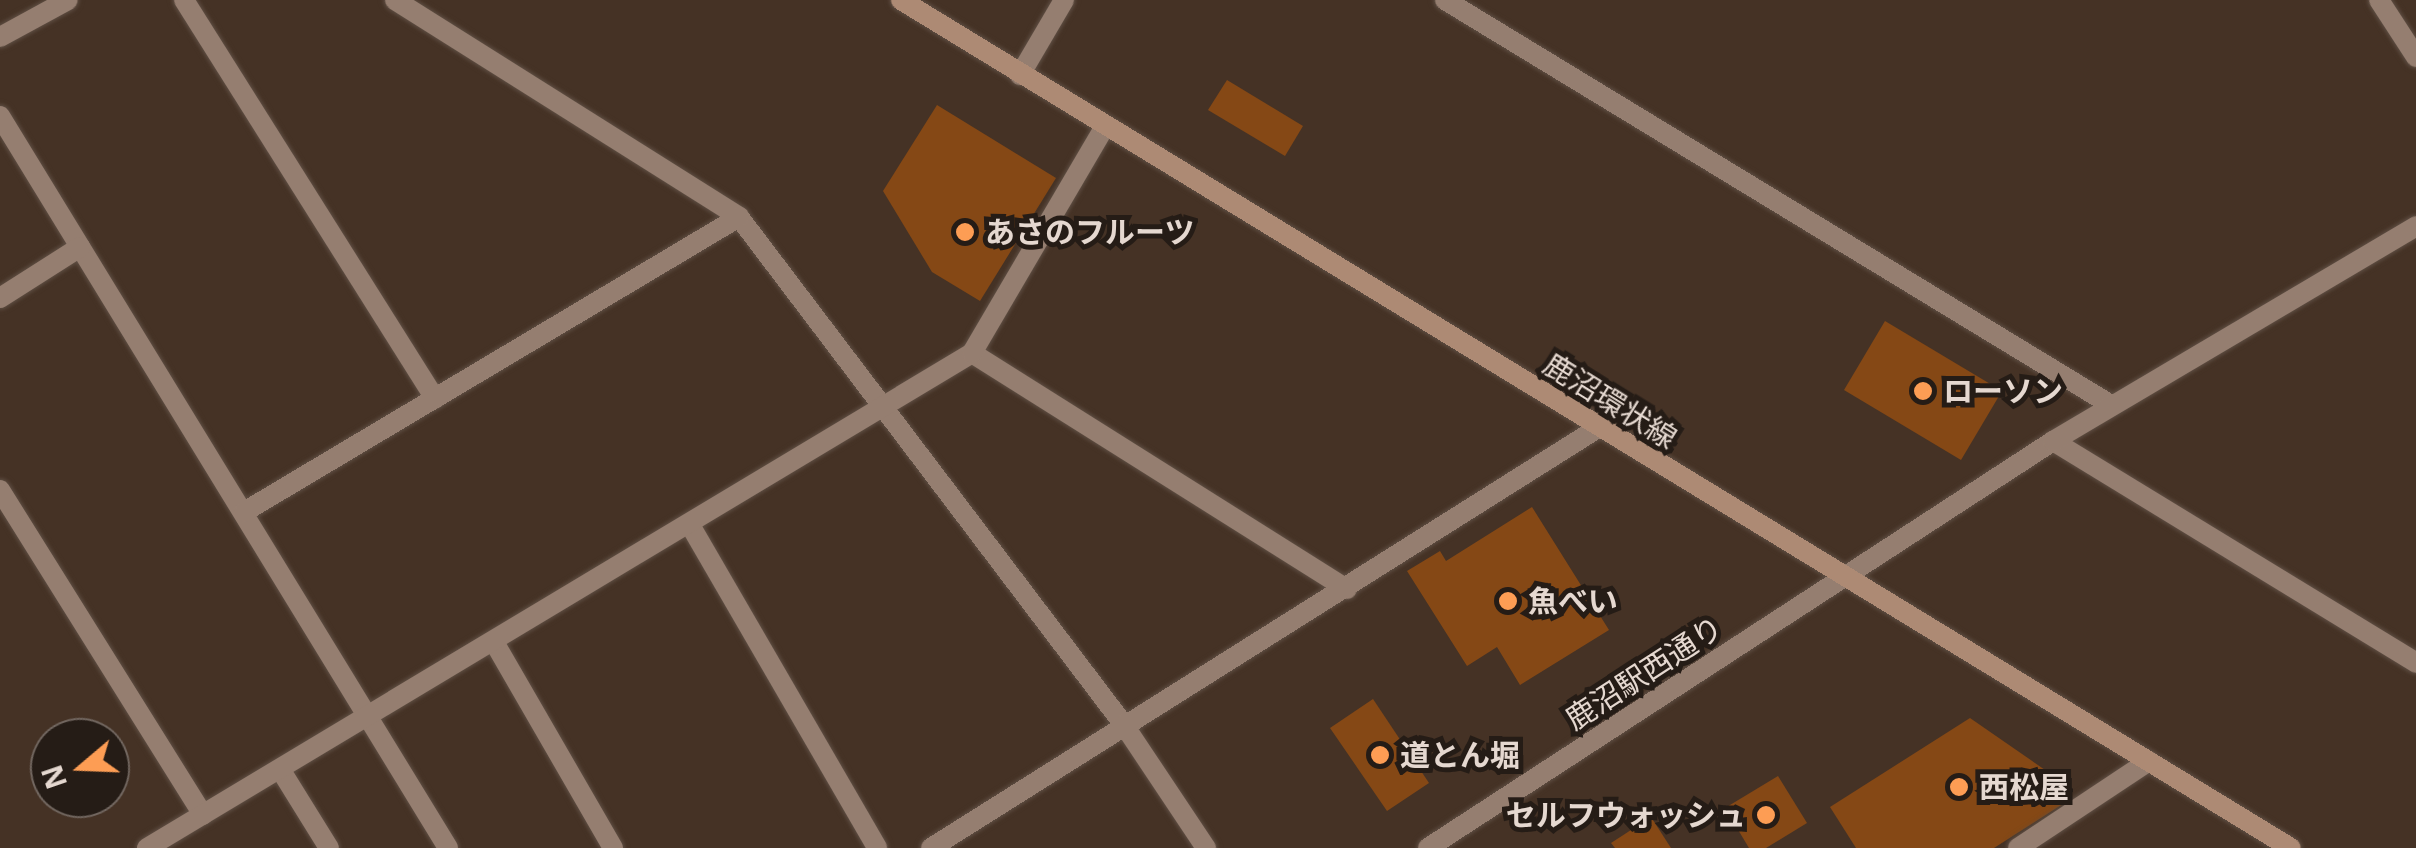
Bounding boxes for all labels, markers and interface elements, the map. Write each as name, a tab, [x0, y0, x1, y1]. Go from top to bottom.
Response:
place label: あさのフルーツ	[985, 214, 1195, 250]
marker: あさのフルーツ	[954, 221, 976, 243]
street label: 鹿沼環状線	[1537, 346, 1683, 456]
place label: ローソン	[1943, 373, 2063, 409]
marker: ローソン	[1912, 380, 1934, 402]
place label: 魚べい	[1528, 583, 1618, 619]
marker: 魚べい	[1497, 590, 1519, 612]
street label: 鹿沼駅西通り	[1559, 609, 1729, 737]
north arrow	[30, 718, 130, 818]
place label: 道とん堀	[1400, 737, 1520, 773]
marker: 道とん堀	[1369, 744, 1391, 766]
text: N	[32, 760, 75, 794]
place label: 西松屋	[1979, 769, 2069, 805]
marker: 西松屋	[1948, 776, 1970, 798]
place label: セルフウォッシュ	[1506, 797, 1746, 833]
marker: セルフウォッシュ	[1755, 804, 1777, 826]

